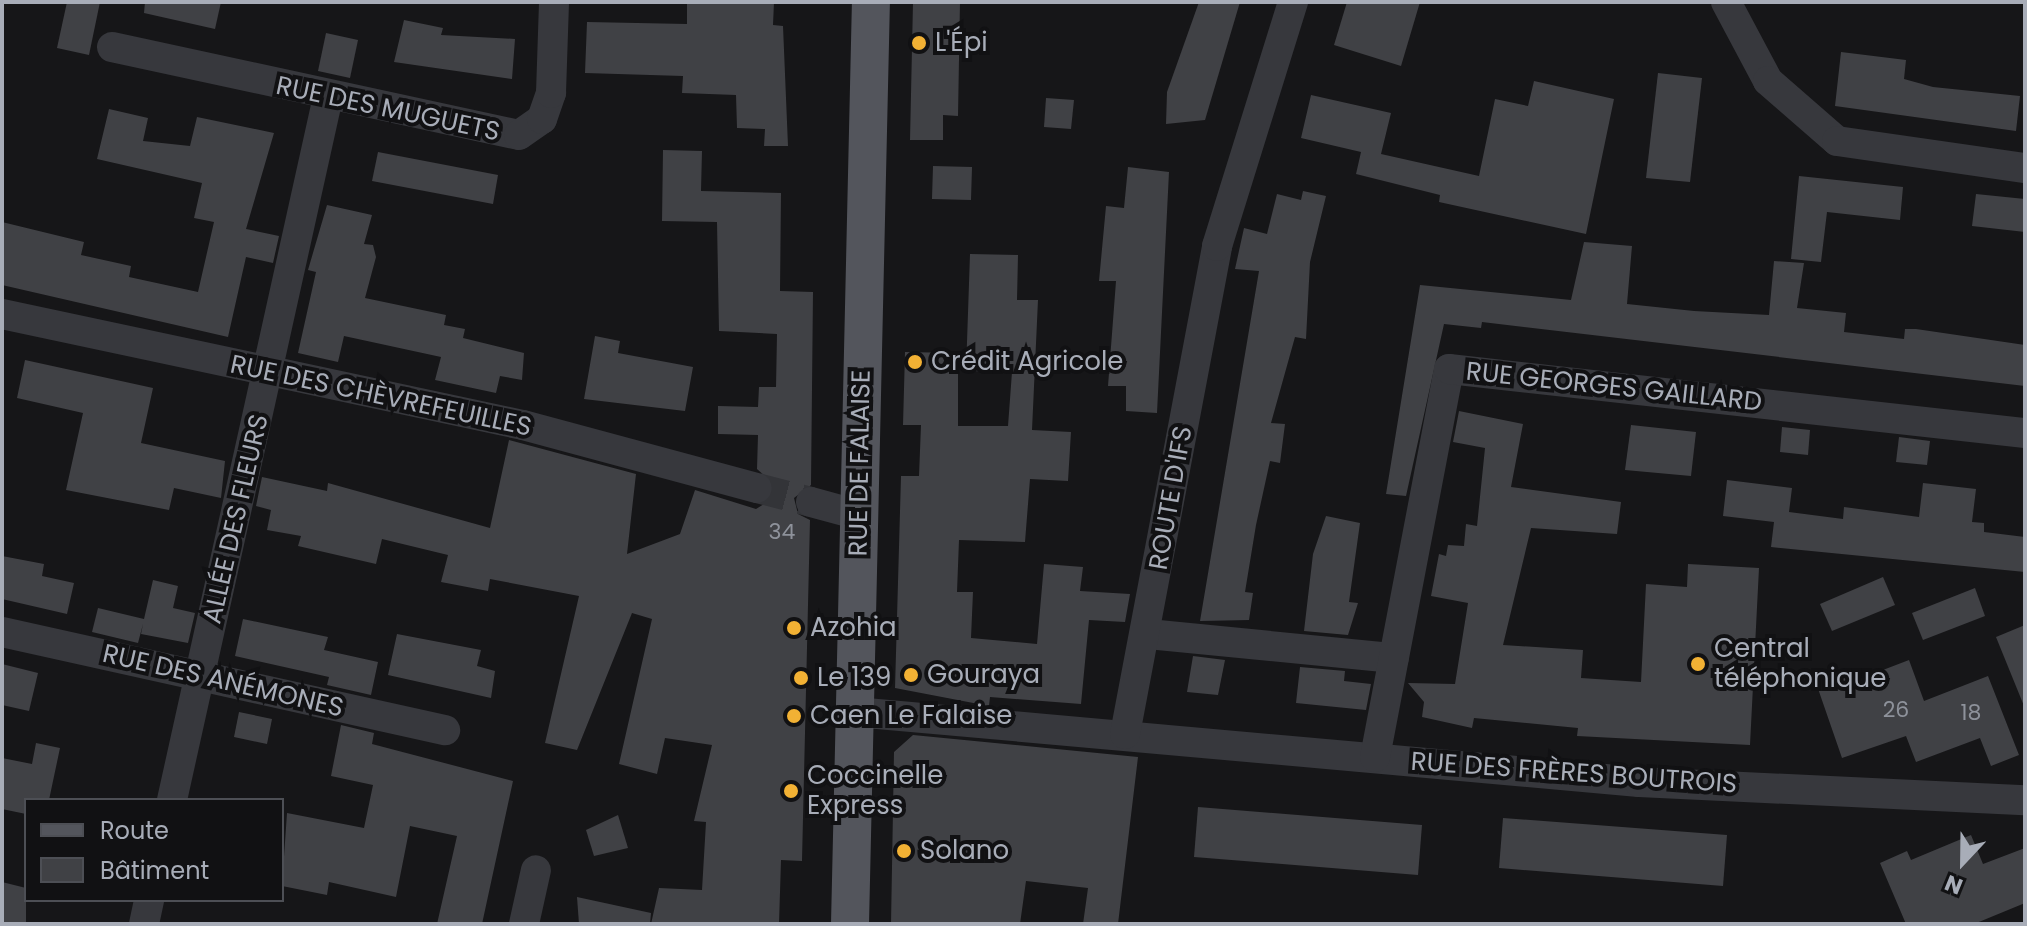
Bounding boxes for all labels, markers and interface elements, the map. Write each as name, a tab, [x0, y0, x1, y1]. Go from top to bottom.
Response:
place label: L'Épi	[935, 27, 988, 59]
marker: L'Épi	[910, 34, 928, 52]
street label: RUE DES MUGUETS	[273, 70, 503, 148]
place label: Crédit Agricole	[931, 346, 1123, 378]
street label: RUE DES CHÈVREFEUILLES	[228, 349, 534, 443]
marker: Crédit Agricole	[906, 353, 924, 371]
street label: RUE GEORGES GAILLARD	[1464, 356, 1764, 418]
street label: RUE DE FALAISE	[843, 369, 877, 557]
street label: ALLÉE DES FLEURS	[197, 411, 275, 627]
street label: ROUTE D'IFS	[1143, 424, 1199, 572]
house number: 34	[769, 519, 795, 545]
place label: Azohia	[810, 612, 897, 644]
marker: Azohia	[785, 619, 803, 637]
place label: Central téléphonique	[1714, 633, 1886, 694]
street label: RUE DES ANÉMONES	[99, 638, 347, 724]
marker: Central téléphonique	[1689, 655, 1707, 673]
place label: Gouraya	[927, 659, 1040, 691]
place label: Le 139	[817, 662, 891, 694]
marker: Gouraya	[902, 666, 920, 684]
marker: Le 139	[792, 669, 810, 687]
house number: 26	[1883, 697, 1909, 723]
place label: Caen Le Falaise	[810, 700, 1012, 732]
house number: 18	[1961, 700, 1981, 726]
marker: Caen Le Falaise	[785, 707, 803, 725]
street label: RUE DES FRÈRES BOUTROIS	[1410, 746, 1738, 800]
place label: Coccinelle Express	[807, 760, 943, 822]
marker: Coccinelle Express	[782, 782, 800, 800]
legend	[24, 798, 284, 902]
text: Route	[100, 814, 169, 847]
north arrow	[1923, 822, 2003, 902]
place label: Solano	[920, 835, 1009, 867]
marker: Solano	[895, 842, 913, 860]
text: Bâtiment	[100, 854, 209, 887]
text: N	[1940, 867, 1967, 902]

